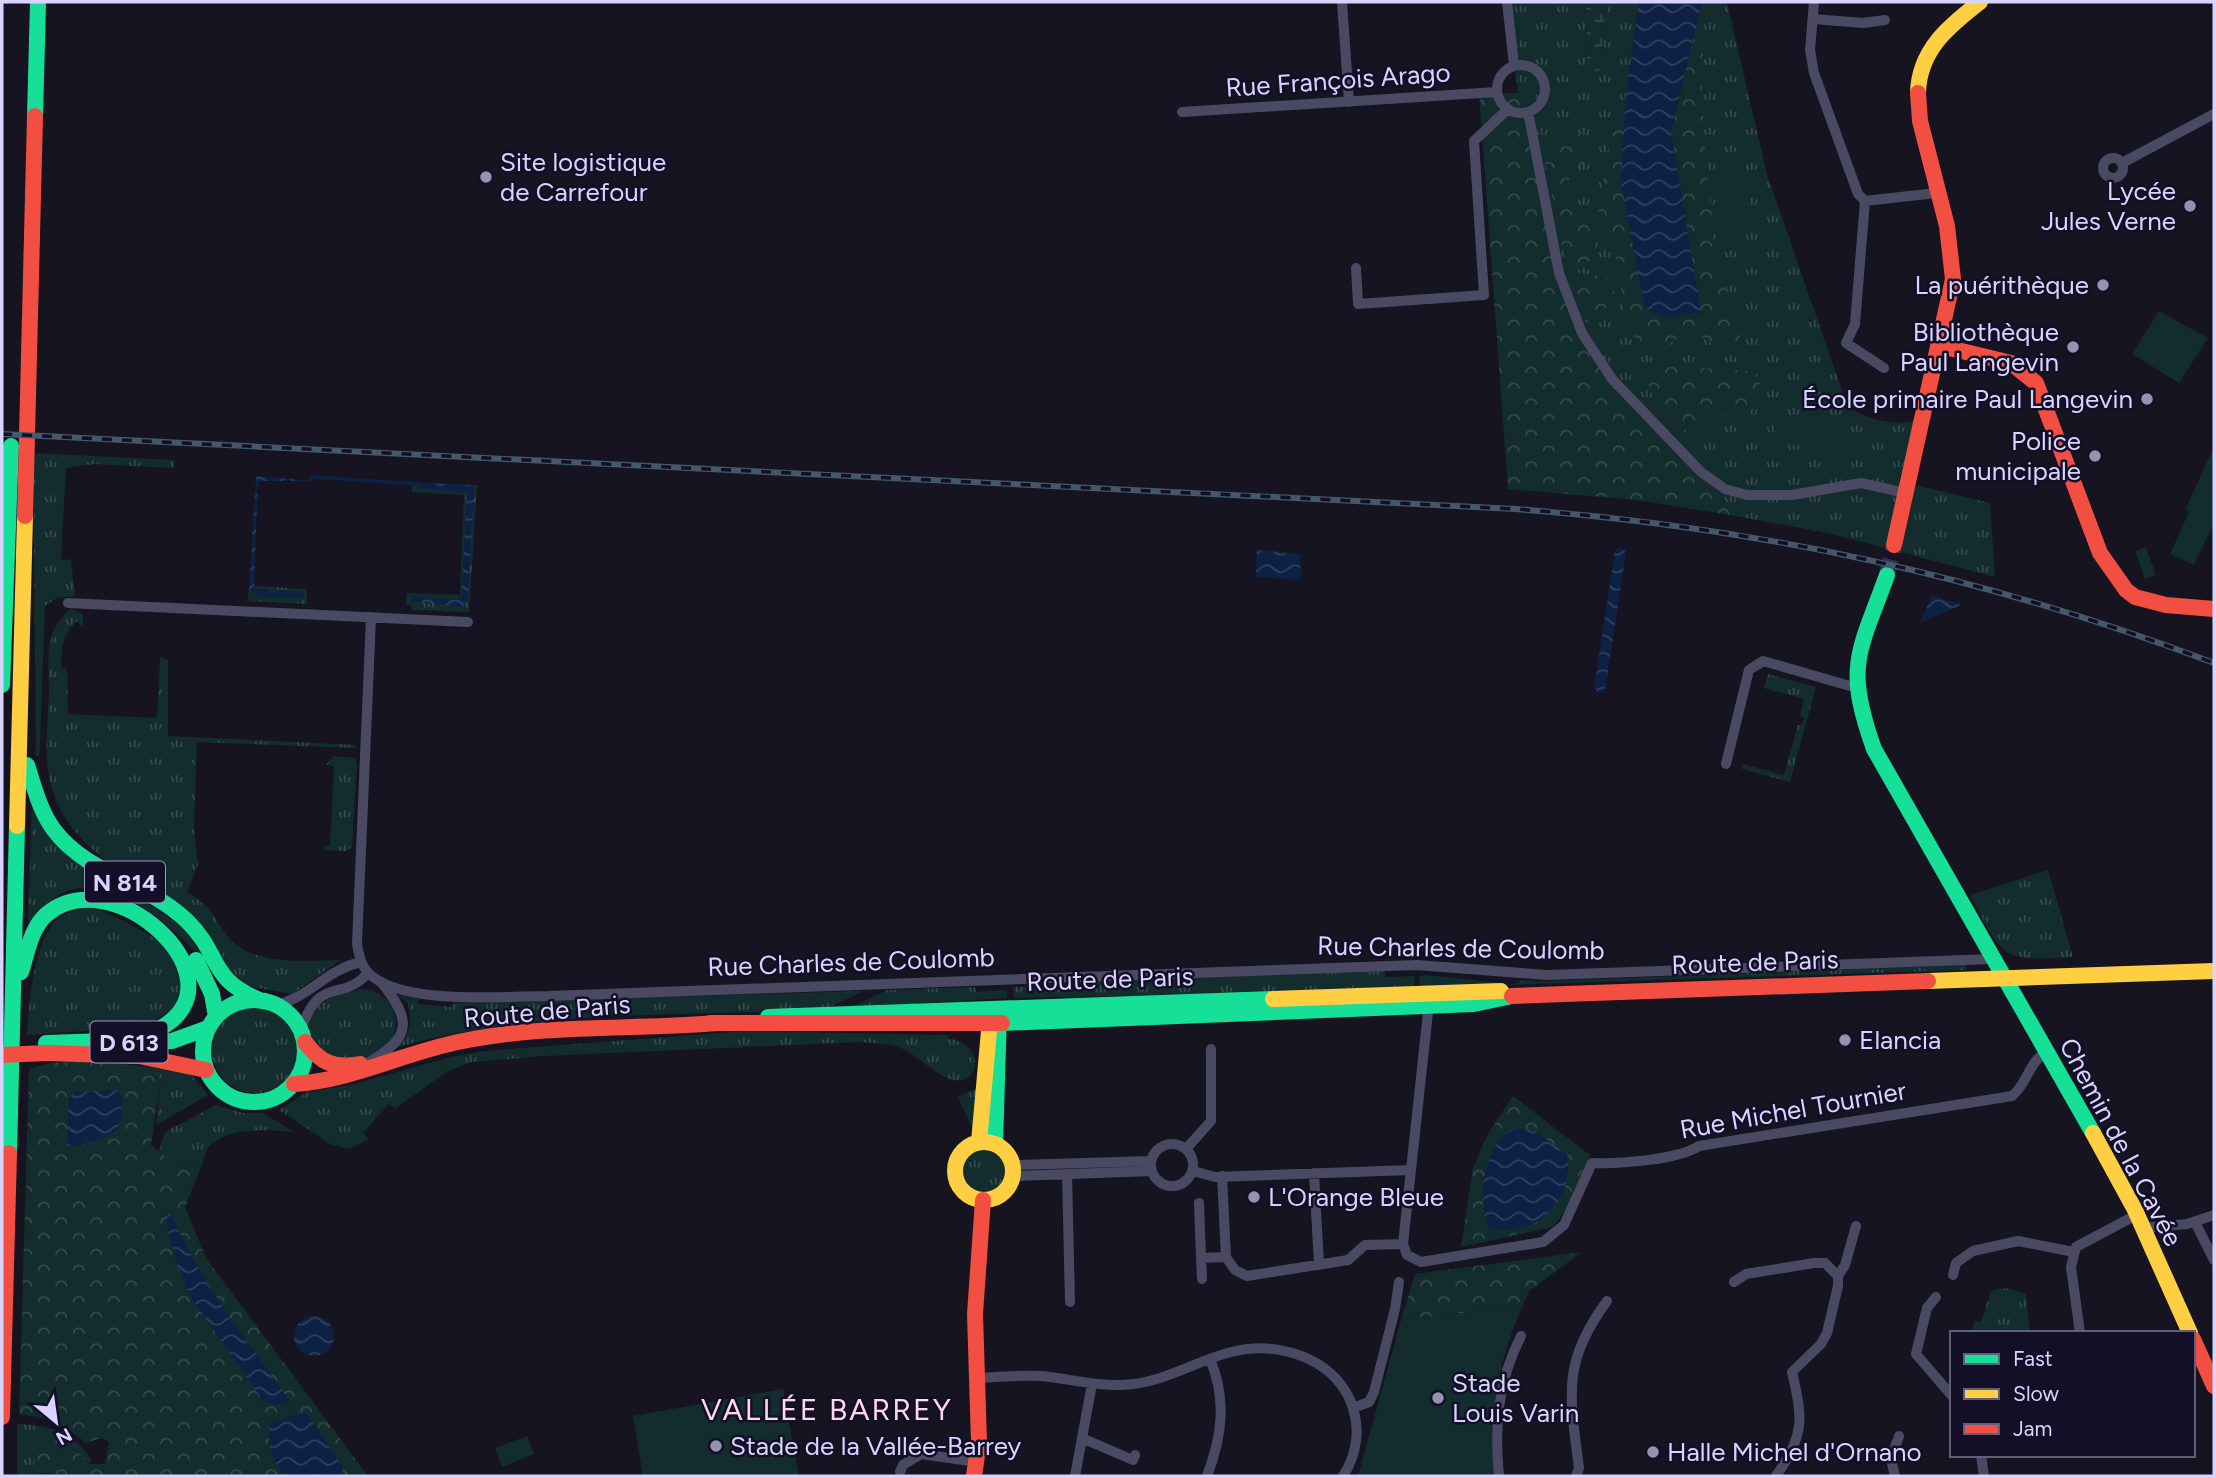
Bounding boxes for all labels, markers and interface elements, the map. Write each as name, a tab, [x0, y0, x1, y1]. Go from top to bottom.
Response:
street label: Rue François Arago	[1224, 56, 1452, 104]
place label: Site logistique de Carrefour	[500, 146, 666, 208]
marker: Site logistique de Carrefour	[478, 169, 494, 185]
place label: Lycée Jules Verne	[2041, 175, 2176, 237]
marker: Lycée Jules Verne	[2182, 198, 2198, 214]
place label: La puérithèque	[1915, 269, 2089, 301]
marker: La puérithèque	[2095, 277, 2111, 293]
place label: Bibliothèque Paul Langevin	[1900, 316, 2059, 378]
marker: Bibliothèque Paul Langevin	[2065, 339, 2081, 355]
place label: École primaire Paul Langevin	[1802, 383, 2133, 415]
marker: École primaire Paul Langevin	[2139, 391, 2155, 407]
place label: Police municipale	[1955, 425, 2081, 487]
marker: Police municipale	[2087, 448, 2103, 464]
road number: N 814	[85, 862, 165, 902]
street label: Rue Charles de Coulomb	[1317, 929, 1605, 967]
street label: Rue Charles de Coulomb	[707, 941, 995, 983]
street label: Route de Paris	[1671, 943, 1839, 981]
street label: Route de Paris	[1026, 960, 1194, 998]
street label: Route de Paris	[462, 988, 632, 1034]
road number: D 613	[90, 1022, 168, 1062]
place label: Elancia	[1859, 1024, 1941, 1056]
marker: Elancia	[1837, 1032, 1853, 1048]
street label: Chemin de la Cavée	[2053, 1032, 2189, 1252]
street label: Rue Michel Tournier	[1677, 1074, 1909, 1146]
place label: L'Orange Bleue	[1268, 1181, 1444, 1213]
marker: L'Orange Bleue	[1246, 1189, 1262, 1205]
legend	[1950, 1331, 2195, 1457]
text: Fast	[2013, 1346, 2053, 1371]
place label: Stade Louis Varin	[1452, 1367, 1579, 1429]
text: Slow	[2013, 1381, 2059, 1406]
north arrow	[21, 1387, 91, 1457]
marker: Stade Louis Varin	[1430, 1390, 1446, 1406]
district label: VALLÉE BARREY	[701, 1391, 953, 1428]
text: Jam	[2013, 1416, 2052, 1441]
text: N	[52, 1423, 76, 1450]
place label: Stade de la Vallée-Barrey	[730, 1430, 1022, 1462]
place label: Halle Michel d'Ornano	[1667, 1436, 1922, 1468]
marker: Stade de la Vallée-Barrey	[708, 1438, 724, 1454]
marker: Halle Michel d'Ornano	[1645, 1444, 1661, 1460]

